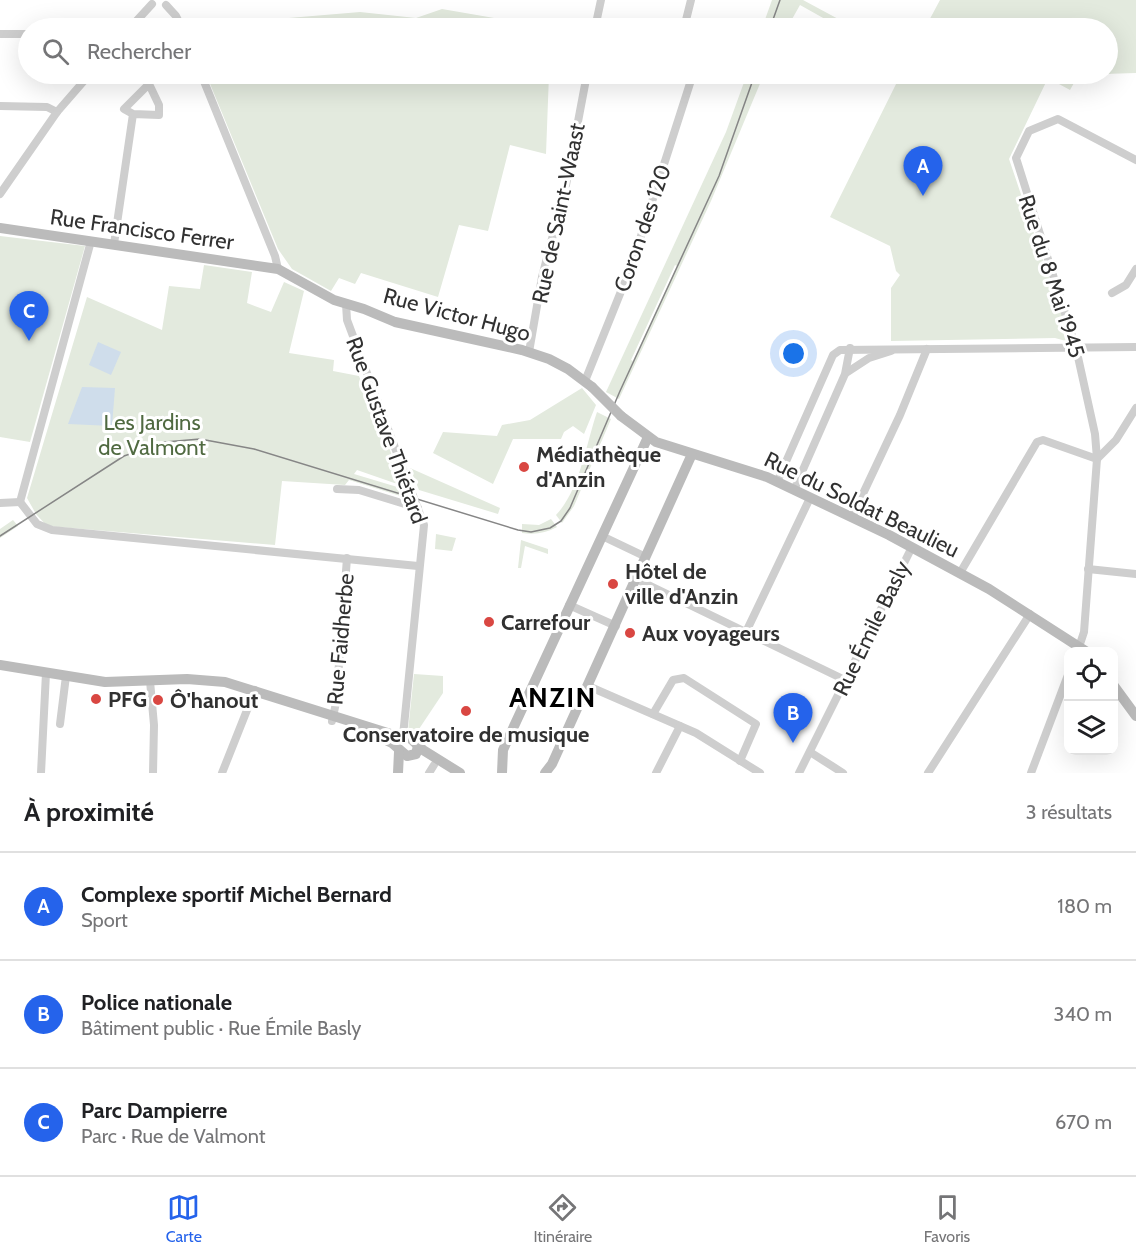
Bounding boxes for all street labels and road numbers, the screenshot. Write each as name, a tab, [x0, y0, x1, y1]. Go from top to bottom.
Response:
street label: Rue de Saint-Waast	[526, 120, 591, 306]
street label: Coron des 120	[608, 161, 677, 295]
street label: Rue du 8 Mai 1945	[1012, 191, 1091, 361]
street label: Rue Francisco Ferrer	[48, 203, 236, 256]
street label: Rue Victor Hugo	[380, 282, 533, 347]
street label: Rue Gustave Thiétard	[340, 333, 433, 527]
street label: Rue du Soldat Beaulieu	[760, 446, 964, 563]
street label: Rue Émile Basly	[827, 556, 916, 700]
street label: Rue Faidherbe	[321, 572, 360, 706]

